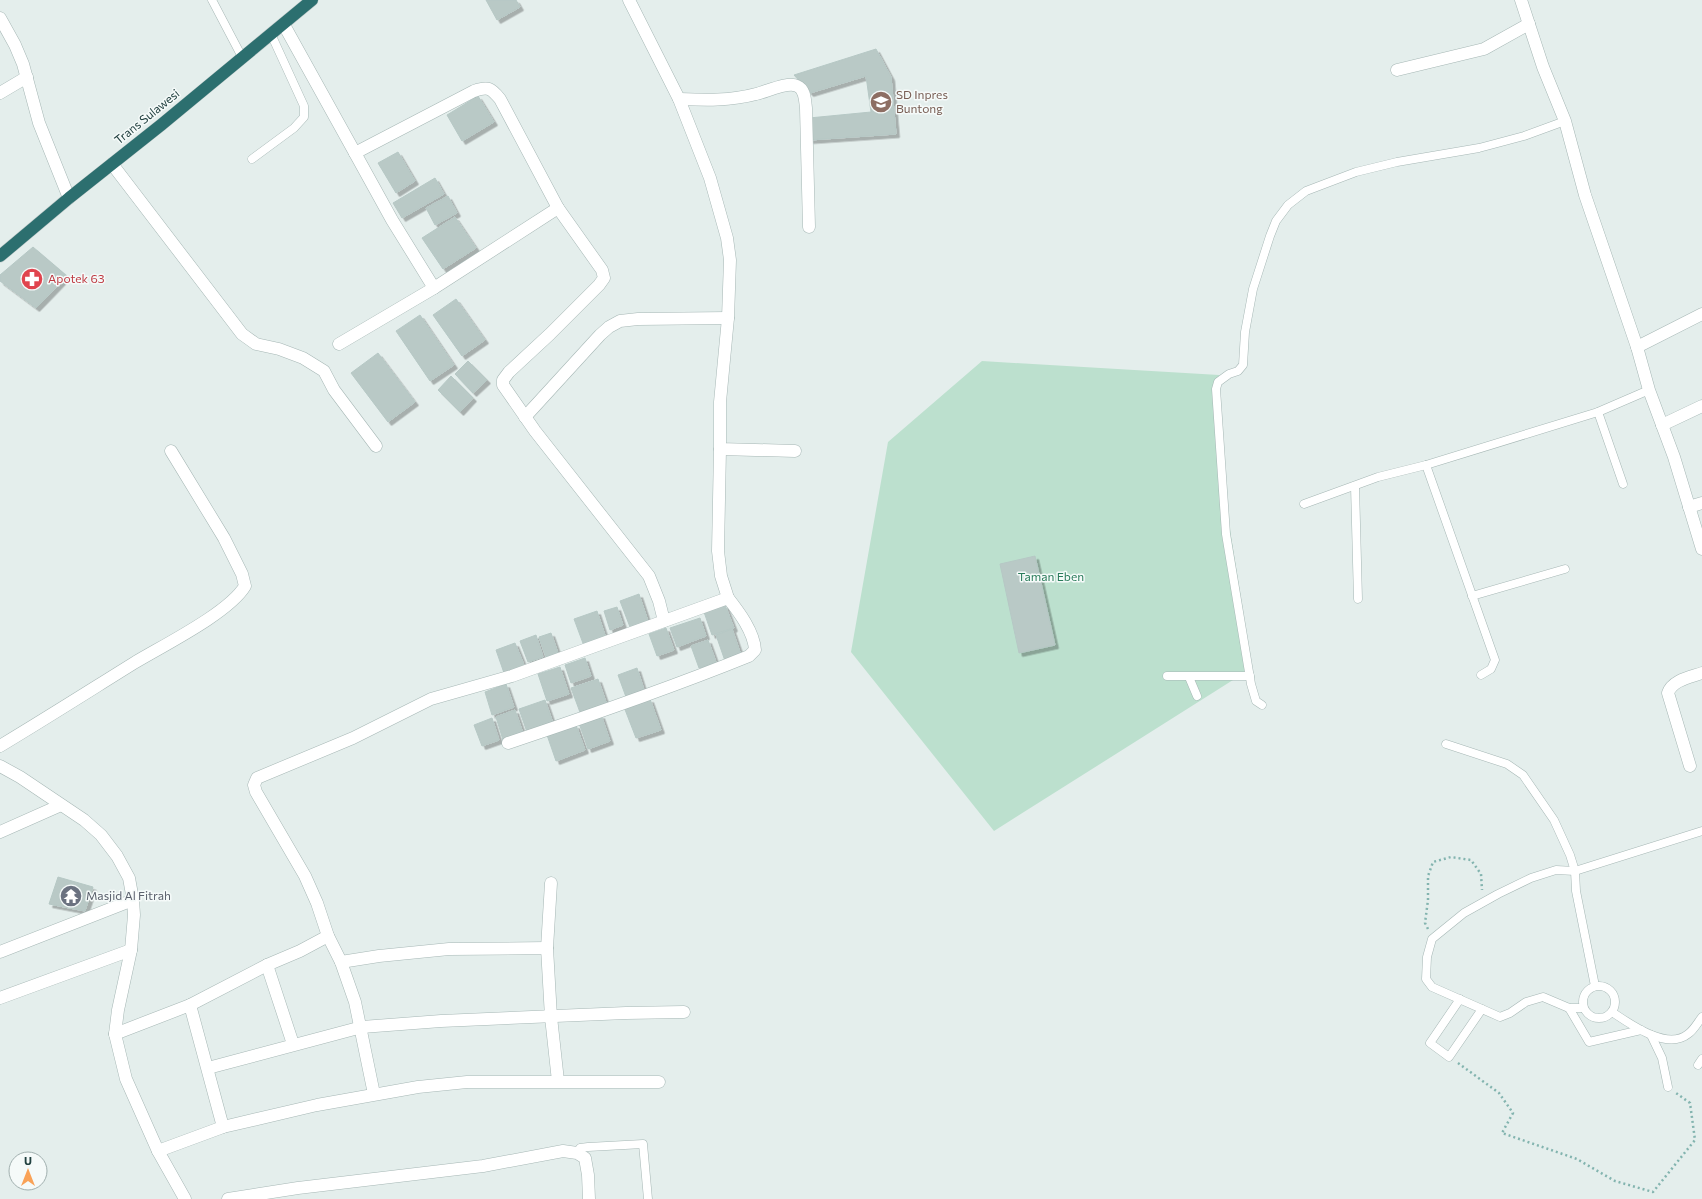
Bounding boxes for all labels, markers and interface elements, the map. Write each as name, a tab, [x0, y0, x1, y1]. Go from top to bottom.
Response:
street label: Trans Sulawesi	[111, 86, 182, 147]
place label: SD Inpres Buntong	[896, 87, 948, 115]
school or university icon: SD Inpres Buntong	[868, 89, 894, 115]
pharmacy icon: Apotek 63	[19, 266, 45, 292]
place label: Apotek 63	[48, 271, 105, 285]
park label: Taman Eben	[1018, 569, 1084, 583]
temple icon: Masjid Al Fitrah	[58, 883, 84, 909]
place label: Masjid Al Fitrah	[86, 888, 171, 902]
north arrow	[8, 1151, 48, 1191]
text: U	[24, 1154, 32, 1167]

